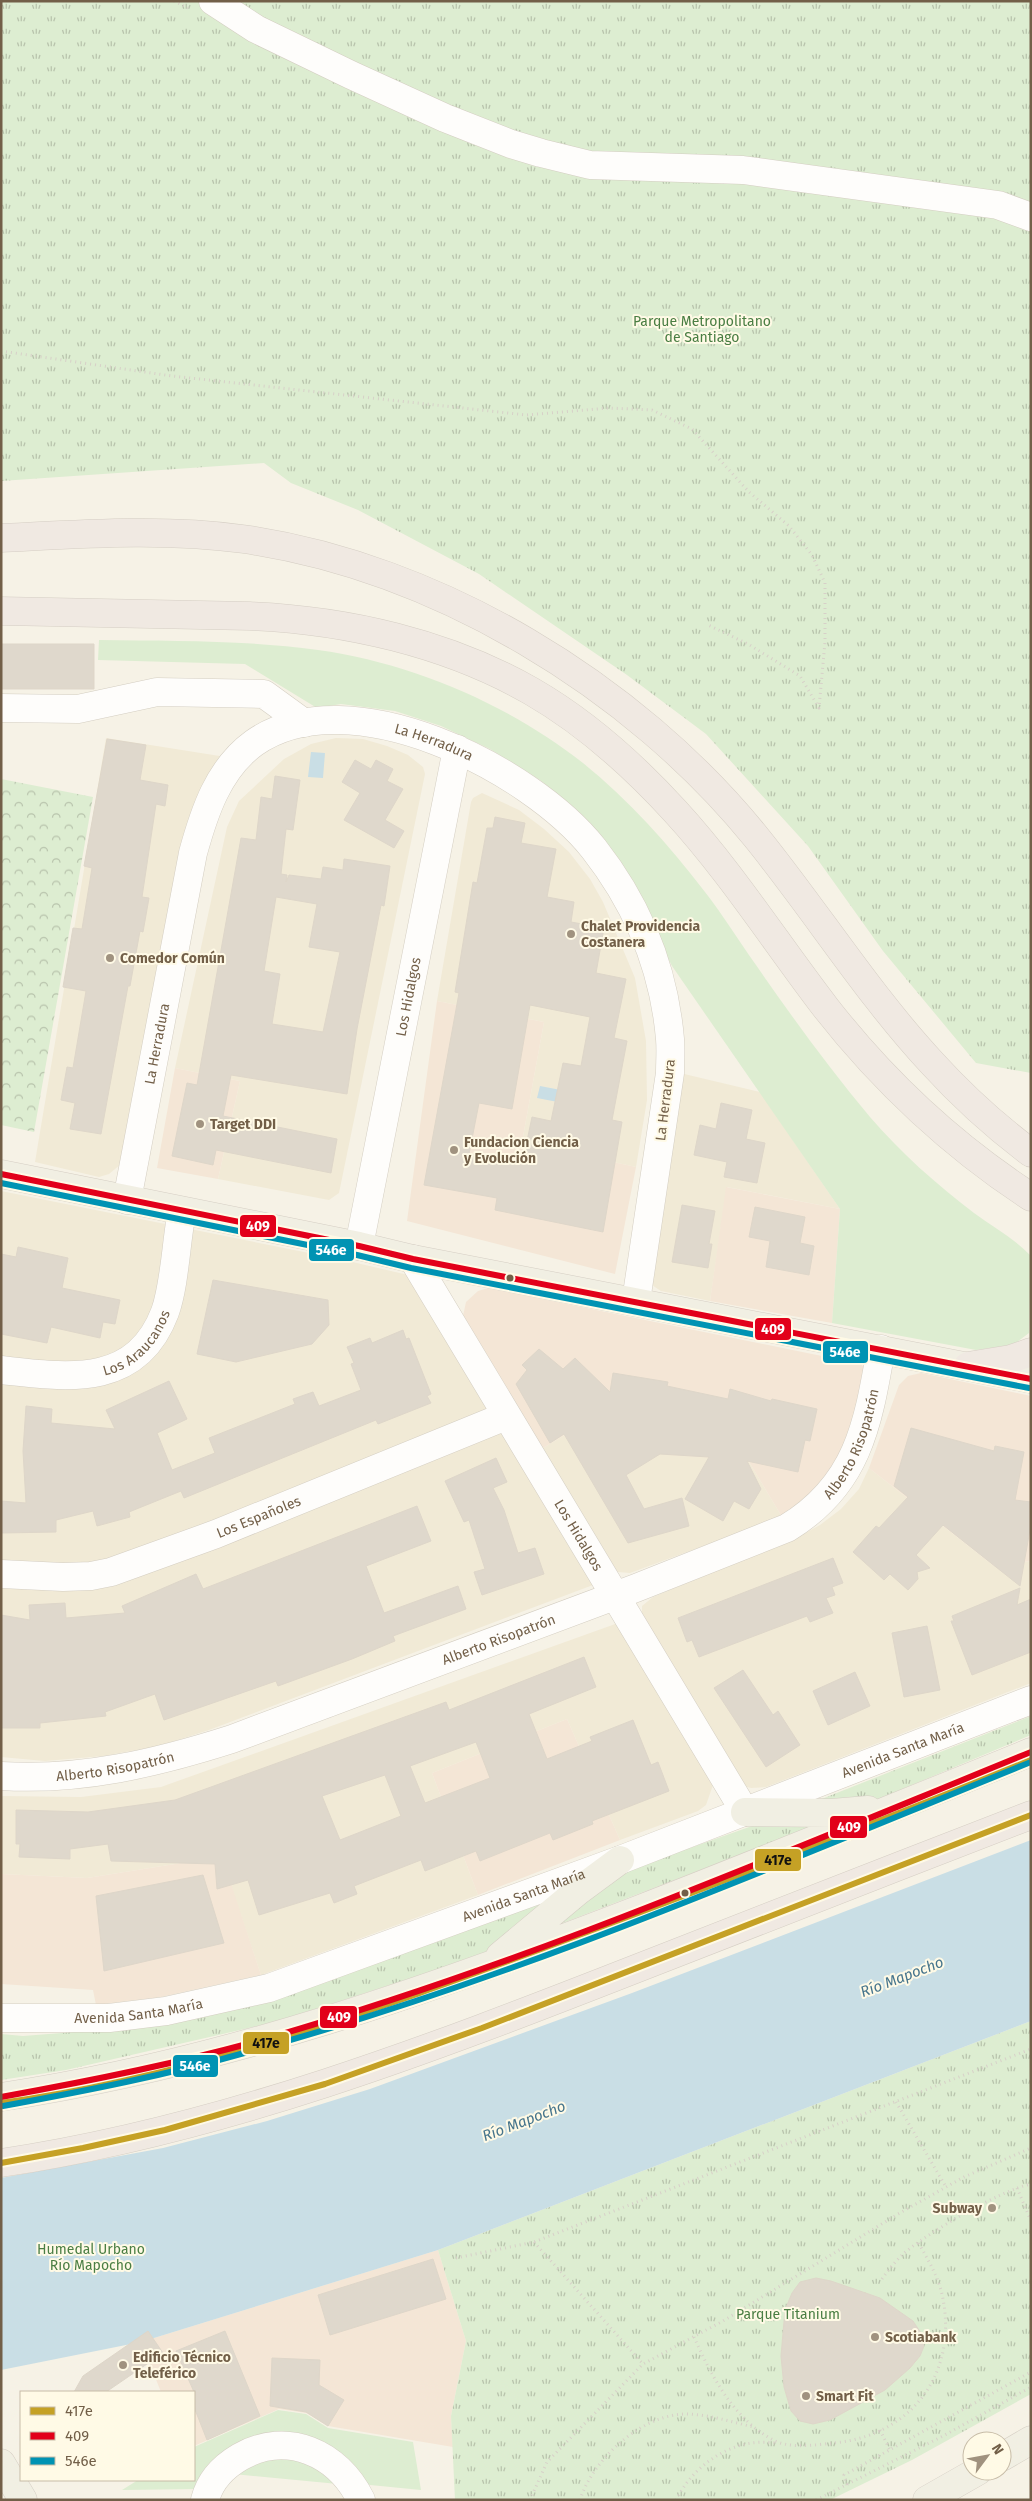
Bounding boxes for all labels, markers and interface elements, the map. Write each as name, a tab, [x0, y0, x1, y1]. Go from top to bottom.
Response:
park label: Parque Metropolitano de Santiago	[633, 313, 771, 346]
street label: La Herradura	[393, 720, 476, 765]
place label: Chalet Providencia Costanera	[581, 918, 700, 951]
marker: Chalet Providencia Costanera	[565, 928, 577, 940]
place label: Comedor Común	[120, 950, 225, 967]
marker: Comedor Común	[104, 952, 116, 964]
street label: Los Hidalgos	[393, 955, 425, 1038]
street label: La Herradura	[141, 1002, 173, 1086]
street label: La Herradura	[652, 1058, 679, 1142]
place label: Target DDI	[210, 1116, 276, 1133]
marker: Target DDI	[194, 1118, 206, 1130]
place label: Fundacion Ciencia y Evolución	[463, 1134, 579, 1167]
marker: Fundacion Ciencia y Evolución	[448, 1144, 460, 1156]
line badge: 409	[239, 1214, 277, 1238]
text: 409	[246, 1218, 270, 1235]
line badge: 546e	[308, 1238, 355, 1262]
text: 546e	[315, 1242, 347, 1259]
unlabelled marker	[505, 1273, 515, 1283]
street label: Los Araucanos	[101, 1307, 174, 1380]
line badge: 409	[754, 1317, 792, 1341]
text: 409	[761, 1321, 785, 1338]
line badge: 546e	[822, 1340, 869, 1364]
text: 546e	[829, 1344, 861, 1361]
street label: Alberto Risopatrón	[820, 1387, 883, 1503]
street label: Los Españoles	[214, 1492, 304, 1542]
street label: Los Hidalgos	[550, 1497, 607, 1575]
street label: Alberto Risopatrón	[440, 1611, 558, 1669]
street label: Avenida Santa María	[839, 1719, 966, 1782]
street label: Alberto Risopatrón	[56, 1748, 176, 1785]
line badge: 409	[829, 1815, 868, 1839]
text: 409	[837, 1819, 861, 1836]
line badge: 417e	[754, 1848, 802, 1872]
text: 417e	[764, 1852, 792, 1869]
street label: Avenida Santa María	[460, 1865, 588, 1926]
unlabelled marker	[680, 1888, 690, 1898]
water label: Río Mapocho	[858, 1953, 946, 2001]
street label: Avenida Santa María	[74, 1995, 204, 2027]
line badge: 409	[319, 2005, 358, 2029]
text: 409	[327, 2009, 351, 2026]
line badge: 417e	[242, 2031, 290, 2055]
text: 417e	[252, 2035, 280, 2052]
line badge: 546e	[172, 2054, 219, 2078]
text: 546e	[179, 2058, 211, 2075]
water label: Río Mapocho	[480, 2097, 568, 2145]
place label: Subway	[933, 2200, 983, 2217]
marker: Subway	[986, 2202, 998, 2214]
park label: Humedal Urbano Río Mapocho	[37, 2241, 145, 2274]
park label: Parque Titanium	[736, 2306, 840, 2323]
place label: Scotiabank	[885, 2329, 957, 2346]
marker: Scotiabank	[869, 2331, 881, 2343]
place label: Edificio Técnico Teleférico	[133, 2349, 231, 2382]
marker: Edificio Técnico Teleférico	[117, 2359, 129, 2371]
place label: Smart Fit	[816, 2388, 874, 2405]
marker: Smart Fit	[800, 2390, 812, 2402]
legend	[20, 2391, 195, 2481]
text: 417e	[65, 2402, 93, 2420]
text: 409	[65, 2427, 89, 2445]
north arrow	[962, 2431, 1012, 2481]
text: N	[988, 2441, 1007, 2458]
text: 546e	[65, 2452, 97, 2470]

